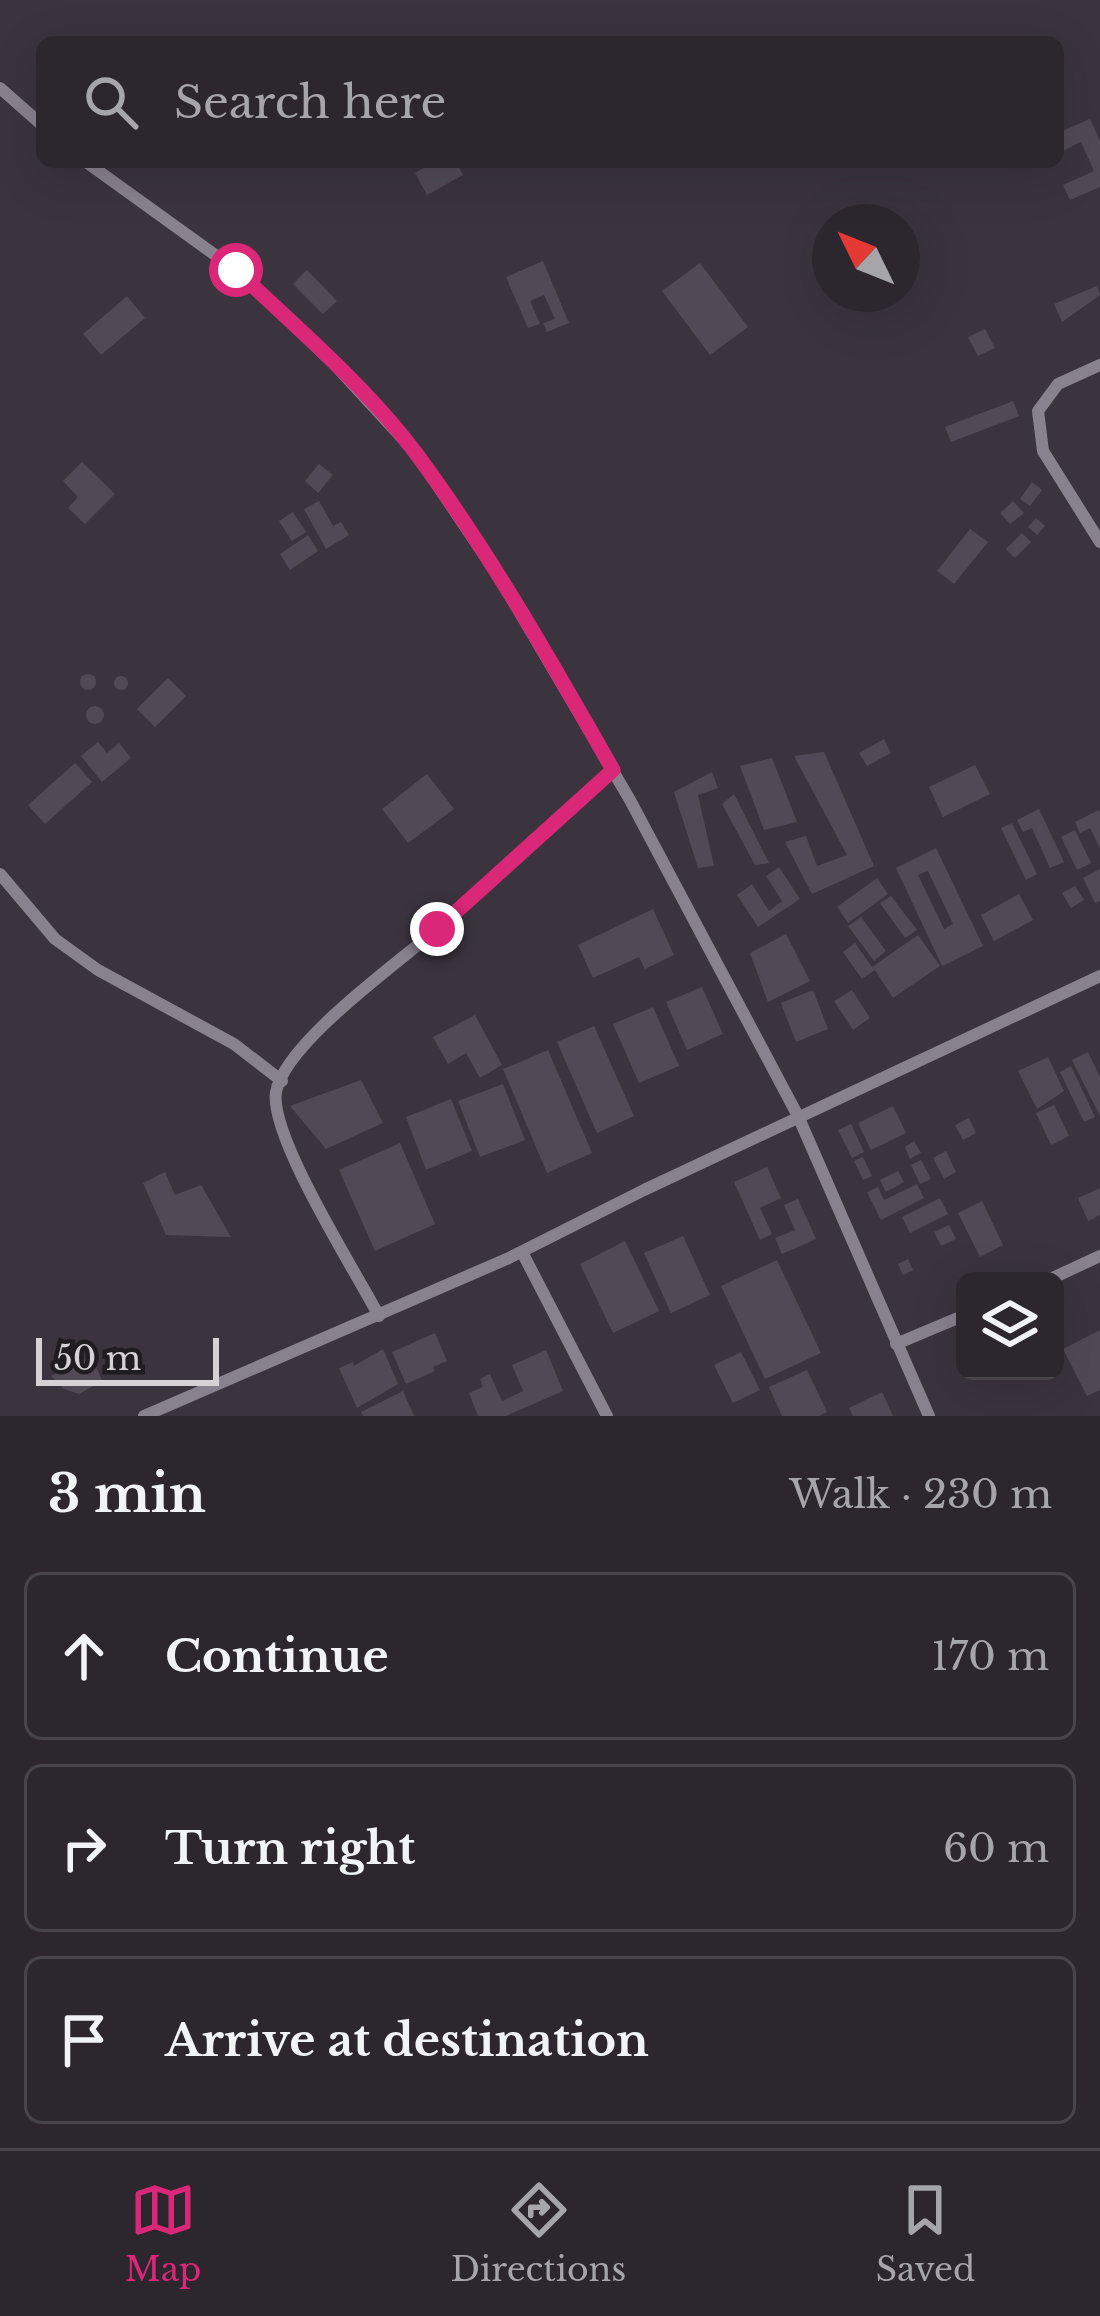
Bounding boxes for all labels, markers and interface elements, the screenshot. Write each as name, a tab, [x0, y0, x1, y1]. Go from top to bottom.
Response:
search box	[36, 36, 1064, 168]
icon: search	[78, 69, 144, 135]
text: Search here	[174, 74, 446, 130]
north arrow	[812, 204, 920, 312]
route start	[209, 243, 263, 297]
route end	[410, 902, 464, 956]
map controls	[956, 1272, 1064, 1380]
button: layers	[956, 1272, 1064, 1380]
scale bar	[36, 1332, 219, 1385]
text: 50 m	[54, 1338, 141, 1379]
text: 3 min	[48, 1463, 206, 1526]
text: Walk · 230 m	[789, 1470, 1052, 1519]
icon: ahead	[51, 1623, 117, 1689]
text: Continue	[165, 1628, 389, 1684]
text: 170 m	[931, 1632, 1049, 1681]
icon: right	[51, 1815, 117, 1881]
text: Turn right	[165, 1820, 415, 1876]
text: 60 m	[943, 1824, 1049, 1873]
icon: arrive	[51, 2007, 117, 2073]
text: Arrive at destination	[165, 2012, 649, 2068]
tab: Map	[125, 2177, 201, 2290]
tab: Directions	[451, 2177, 626, 2290]
tab: Saved	[876, 2177, 975, 2290]

